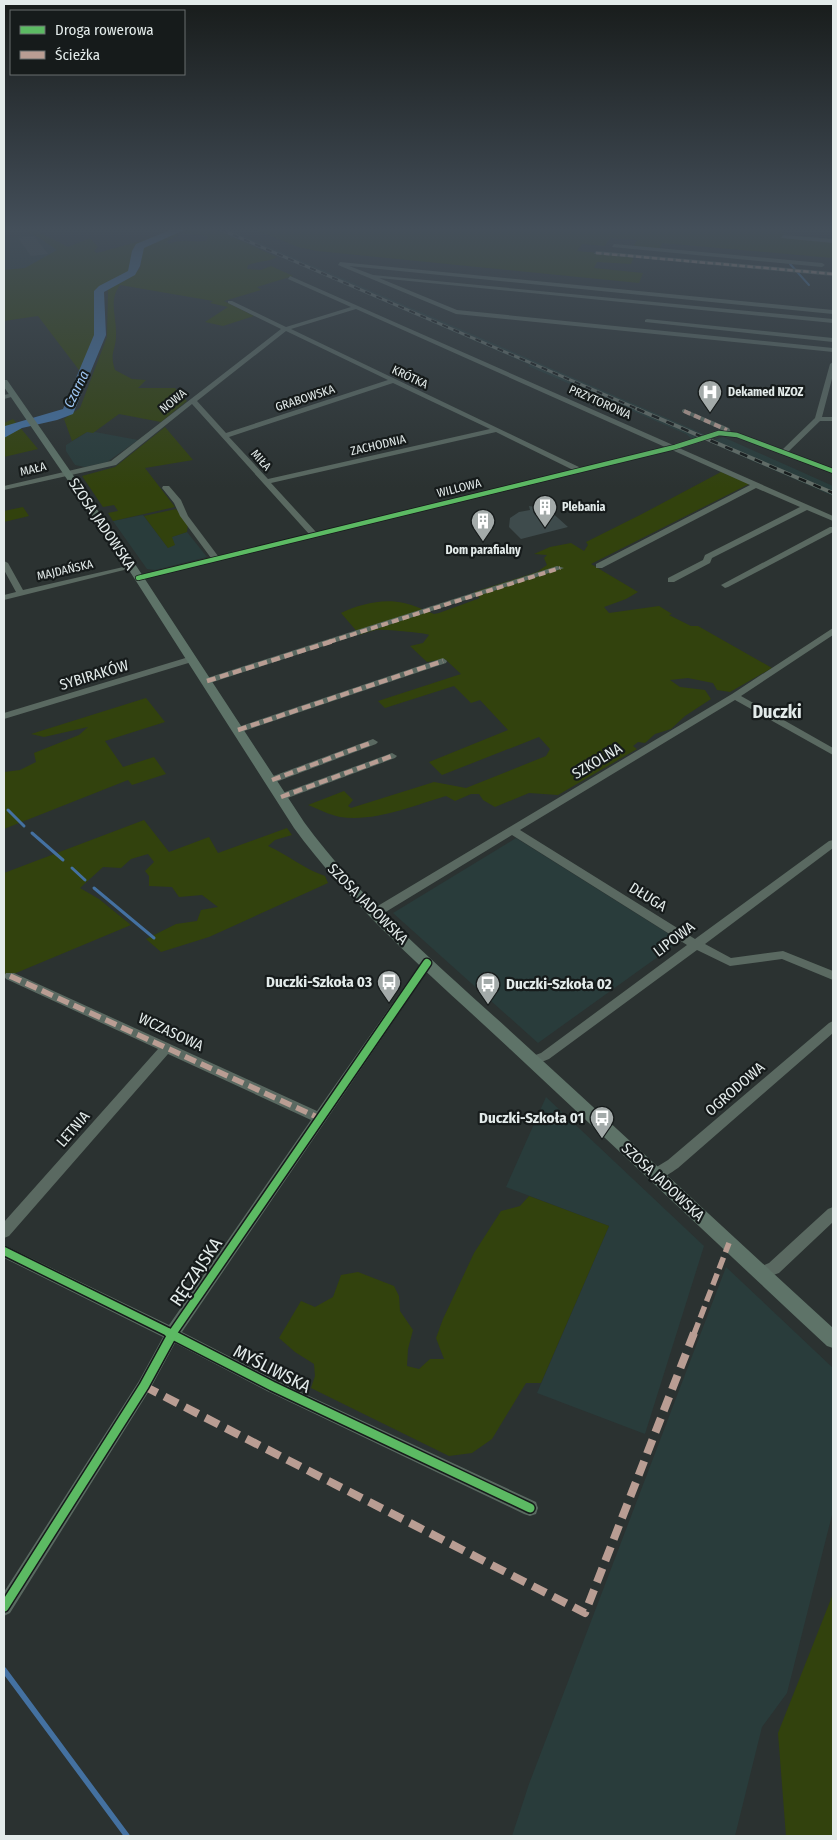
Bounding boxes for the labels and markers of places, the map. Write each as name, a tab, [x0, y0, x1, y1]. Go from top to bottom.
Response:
hospital icon: Dekamed NZOZ	[697, 379, 723, 413]
place label: Dekamed NZOZ	[728, 385, 803, 399]
building icon: Plebania	[532, 494, 558, 528]
place label: Plebania	[562, 500, 605, 514]
building icon: Dom parafialny	[470, 508, 496, 542]
place label: Dom parafialny	[445, 543, 521, 557]
bus stop icon: Duczki-Szkoła 03	[376, 969, 402, 1003]
bus stop icon: Duczki-Szkoła 02	[475, 971, 501, 1005]
place label: Duczki-Szkoła 03	[266, 973, 372, 991]
place label: Duczki-Szkoła 02	[506, 975, 612, 993]
bus stop icon: Duczki-Szkoła 01	[589, 1105, 615, 1139]
place label: Duczki-Szkoła 01	[479, 1109, 584, 1127]

